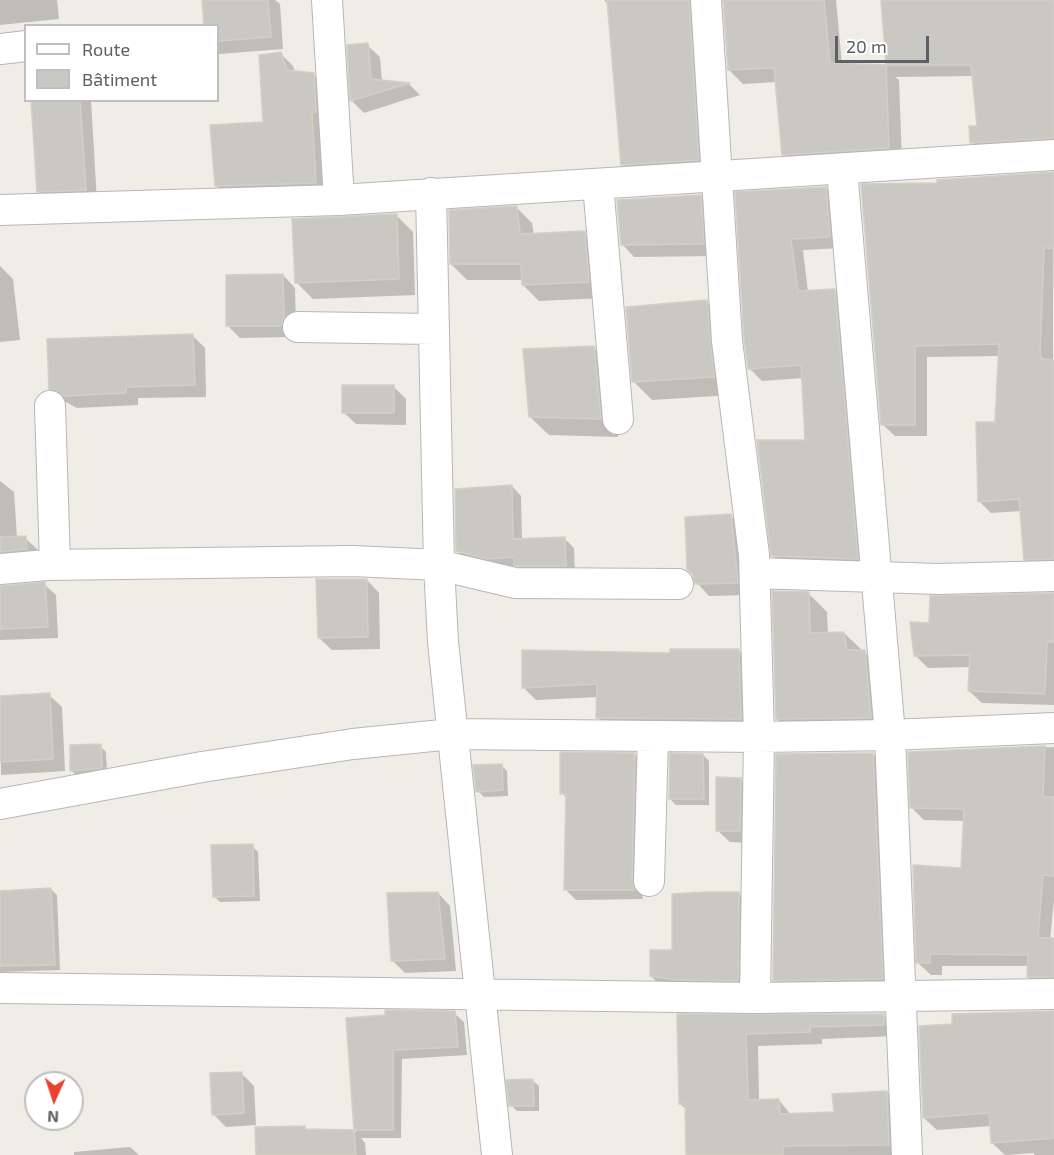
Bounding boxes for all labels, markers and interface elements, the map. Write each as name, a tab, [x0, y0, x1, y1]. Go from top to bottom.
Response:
legend	[24, 24, 219, 102]
scale bar	[838, 24, 932, 62]
text: 20 m	[846, 35, 887, 57]
text: Route	[82, 38, 130, 60]
text: Bâtiment	[82, 68, 157, 90]
north arrow	[24, 1071, 84, 1131]
text: N	[47, 1108, 59, 1127]

